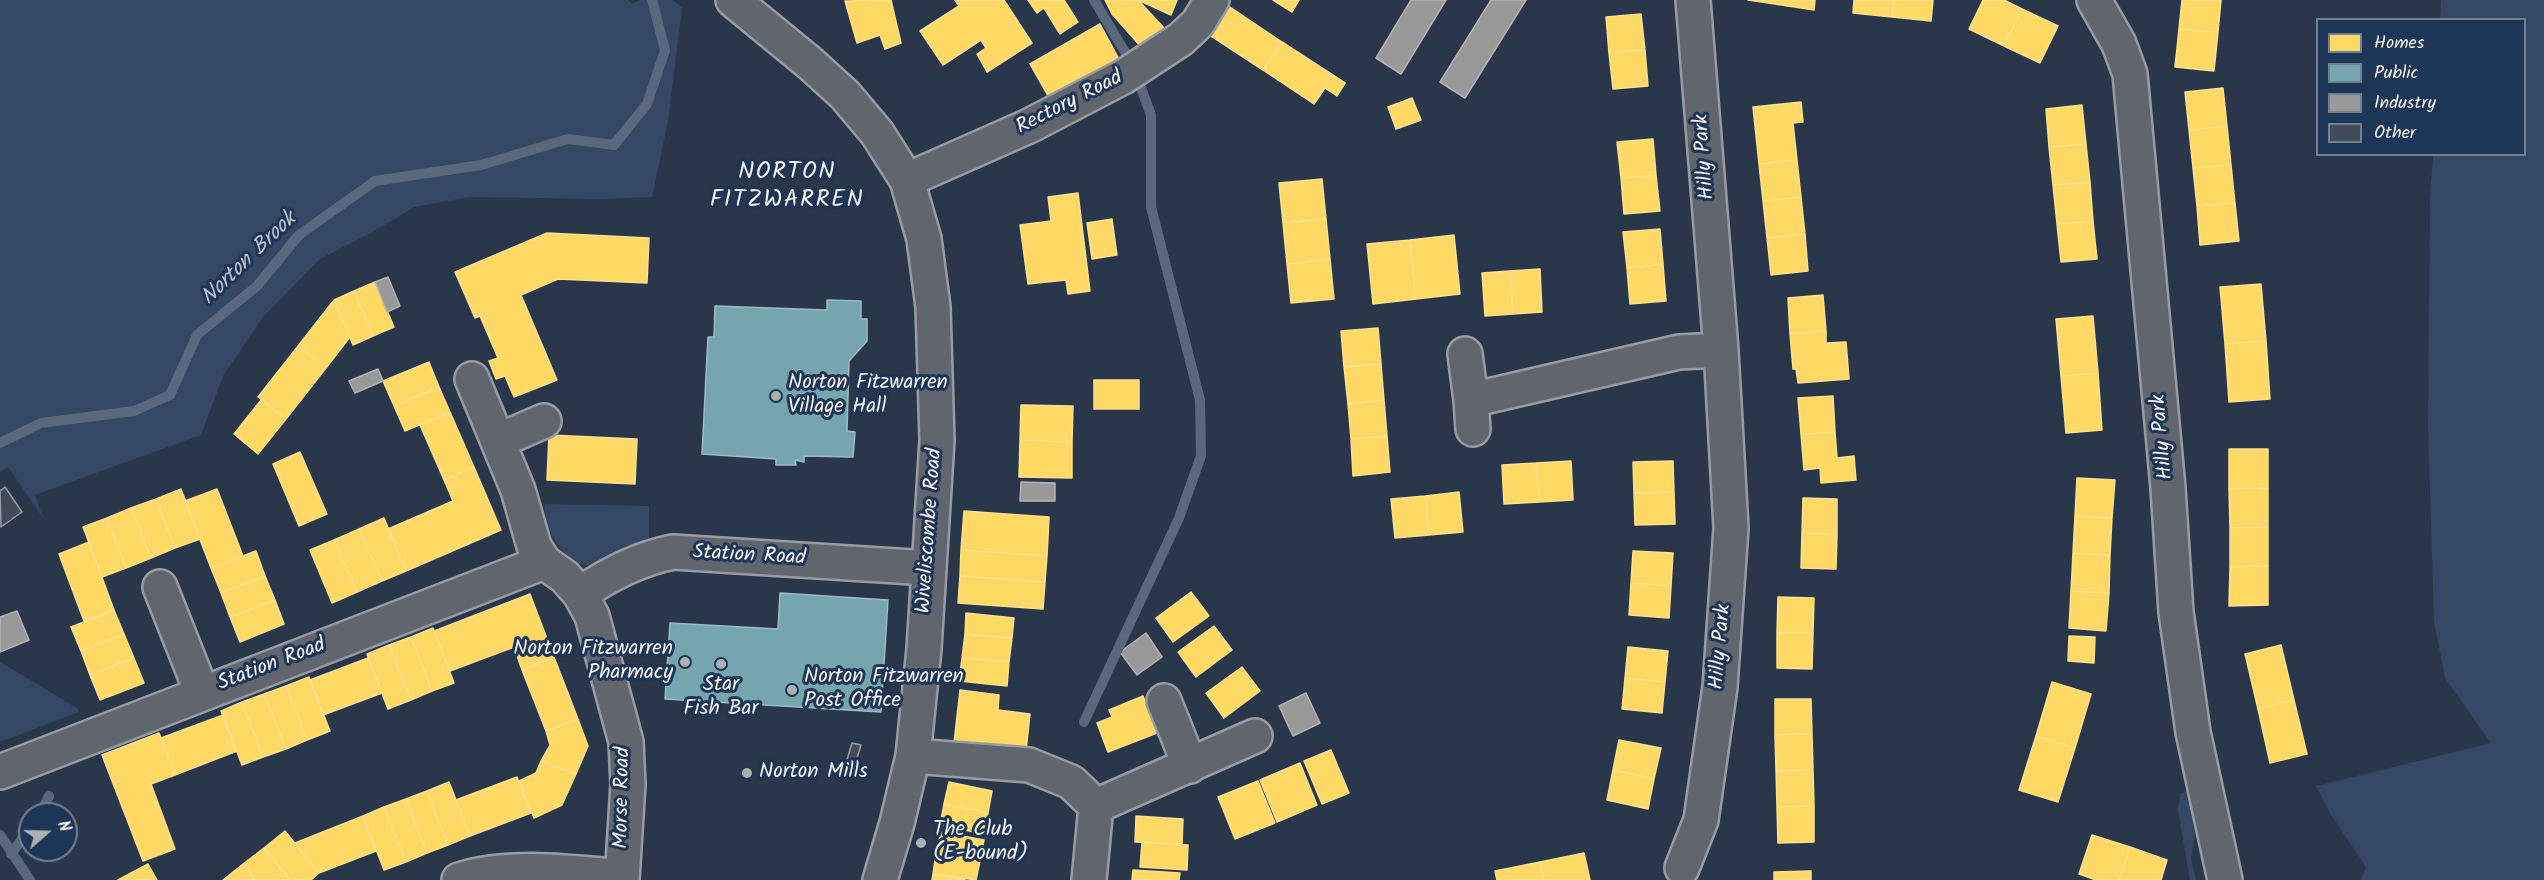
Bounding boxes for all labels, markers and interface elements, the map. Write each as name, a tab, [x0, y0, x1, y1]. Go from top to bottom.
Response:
legend	[2316, 18, 2526, 156]
text: Homes	[2374, 29, 2424, 58]
text: Public	[2374, 59, 2419, 88]
street label: Rectory Road	[1013, 66, 1127, 142]
text: Industry	[2374, 89, 2436, 118]
street label: Hilly Park	[1690, 113, 1722, 201]
text: Other	[2374, 119, 2416, 148]
district label: NORTON FITZWARREN	[710, 160, 864, 216]
water label: Norton Brook	[197, 208, 303, 312]
place label: Norton Fitzwarren Village Hall	[788, 371, 948, 421]
marker: Norton Fitzwarren Village Hall	[769, 389, 783, 403]
street label: Hilly Park	[2148, 393, 2180, 481]
street label: Wiveliscombe Road	[913, 448, 949, 614]
street label: Station Road	[692, 541, 806, 573]
street label: Hilly Park	[1706, 603, 1738, 691]
street label: Station Road	[215, 634, 329, 698]
place label: Norton Fitzwarren Pharmacy	[513, 637, 673, 687]
marker: Norton Fitzwarren Pharmacy	[678, 655, 692, 669]
marker: Star Fish Bar	[714, 657, 728, 671]
place label: Norton Fitzwarren Post Office	[804, 665, 964, 715]
place label: Star Fish Bar	[684, 673, 758, 723]
marker: Norton Fitzwarren Post Office	[785, 683, 799, 697]
street label: Morse Road	[611, 747, 637, 849]
place label: Norton Mills	[759, 760, 868, 786]
marker: Norton Mills	[740, 766, 754, 780]
north arrow	[18, 802, 78, 862]
text: N	[50, 817, 77, 835]
place label: The Club (E-bound)	[933, 818, 1028, 868]
marker: The Club (E-bound)	[914, 836, 928, 850]

